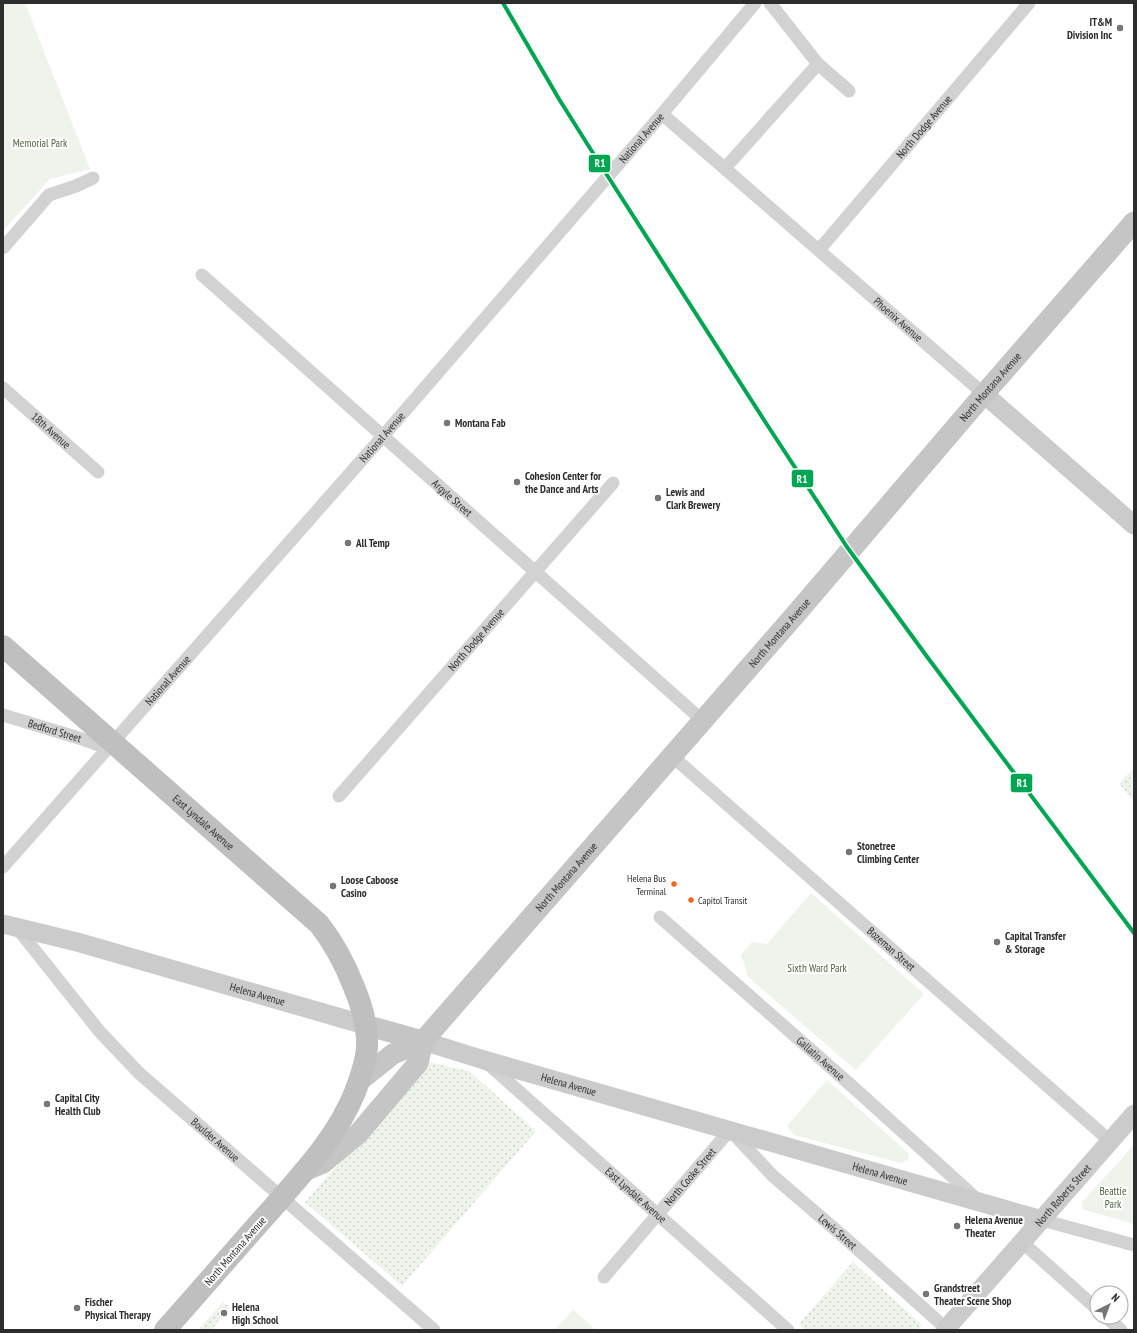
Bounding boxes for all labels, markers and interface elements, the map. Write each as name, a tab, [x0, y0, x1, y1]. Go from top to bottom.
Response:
place label: IT&M Division Inc	[1067, 15, 1112, 42]
marker: IT&M Division Inc	[1115, 23, 1125, 33]
street label: North Dodge Avenue	[893, 92, 955, 161]
street label: National Avenue	[616, 109, 667, 166]
park label: Memorial Park	[13, 136, 68, 150]
line badge: R1	[588, 154, 611, 173]
text: R1	[595, 156, 605, 170]
street label: Phoenix Avenue	[871, 294, 926, 345]
street label: North Montana Avenue	[956, 349, 1025, 425]
street label: 18th Avenue	[28, 409, 74, 452]
street label: National Avenue	[356, 409, 408, 465]
place label: Montana Fab	[455, 416, 506, 430]
marker: Montana Fab	[442, 418, 452, 428]
place label: Cohesion Center for the Dance and Arts	[525, 469, 602, 496]
line badge: R1	[791, 469, 814, 488]
text: R1	[797, 472, 807, 486]
street label: Argyle Street	[429, 476, 475, 519]
marker: Cohesion Center for the Dance and Arts	[512, 477, 522, 487]
place label: Lewis and Clark Brewery	[666, 485, 721, 512]
marker: Lewis and Clark Brewery	[653, 493, 663, 503]
place label: All Temp	[355, 536, 390, 550]
marker: All Temp	[343, 538, 353, 548]
street label: North Montana Avenue	[745, 595, 814, 670]
street label: North Dodge Avenue	[445, 605, 508, 674]
street label: National Avenue	[142, 652, 194, 708]
street label: Bedford Street	[26, 716, 83, 745]
line badge: R1	[1010, 773, 1033, 793]
text: R1	[1017, 776, 1027, 790]
street label: East Lyndale Avenue	[170, 792, 237, 853]
street label: North Montana Avenue	[532, 839, 601, 914]
place label: Stonetree Climbing Center	[857, 839, 920, 866]
marker: Stonetree Climbing Center	[844, 847, 854, 857]
place label: Helena Bus Terminal	[627, 872, 667, 898]
place label: Loose Caboose Casino	[341, 873, 399, 900]
marker: Helena Bus Terminal	[669, 879, 679, 889]
marker: Loose Caboose Casino	[328, 881, 338, 891]
place label: Capitol Transit	[698, 894, 747, 907]
marker: Capitol Transit	[686, 895, 696, 905]
street label: Bozeman Street	[864, 924, 918, 974]
place label: Capital Transfer & Storage	[1005, 929, 1067, 956]
marker: Capital Transfer & Storage	[992, 937, 1002, 947]
park label: Sixth Ward Park	[787, 961, 847, 975]
street label: Helena Avenue	[228, 979, 287, 1009]
street label: Gallatin Avenue	[794, 1034, 848, 1084]
street label: Helena Avenue	[539, 1070, 598, 1099]
place label: Capital City Health Club	[55, 1091, 101, 1118]
marker: Capital City Health Club	[42, 1099, 52, 1109]
street label: Boulder Avenue	[188, 1115, 243, 1165]
street label: North Cooke Street	[661, 1145, 719, 1209]
street label: Helena Avenue	[851, 1159, 910, 1188]
street label: North Roberts Street	[1032, 1161, 1094, 1229]
street label: East Lyndale Avenue	[602, 1164, 670, 1226]
park label: Beattie Park	[1099, 1184, 1127, 1211]
street label: Lewis Street	[816, 1211, 860, 1252]
street label: North Montana Avenue	[201, 1213, 269, 1289]
place label: Helena Avenue Theater	[965, 1213, 1023, 1240]
marker: Helena Avenue Theater	[952, 1221, 962, 1231]
place label: Grandstreet Theater Scene Shop	[934, 1281, 1012, 1308]
north arrow	[1089, 1285, 1129, 1325]
marker: Grandstreet Theater Scene Shop	[921, 1289, 931, 1299]
text: N	[1109, 1290, 1123, 1305]
place label: Fischer Physical Therapy	[85, 1295, 151, 1322]
place label: Helena High School	[232, 1300, 279, 1327]
marker: Fischer Physical Therapy	[72, 1303, 82, 1313]
marker: Helena High School	[219, 1308, 229, 1318]

